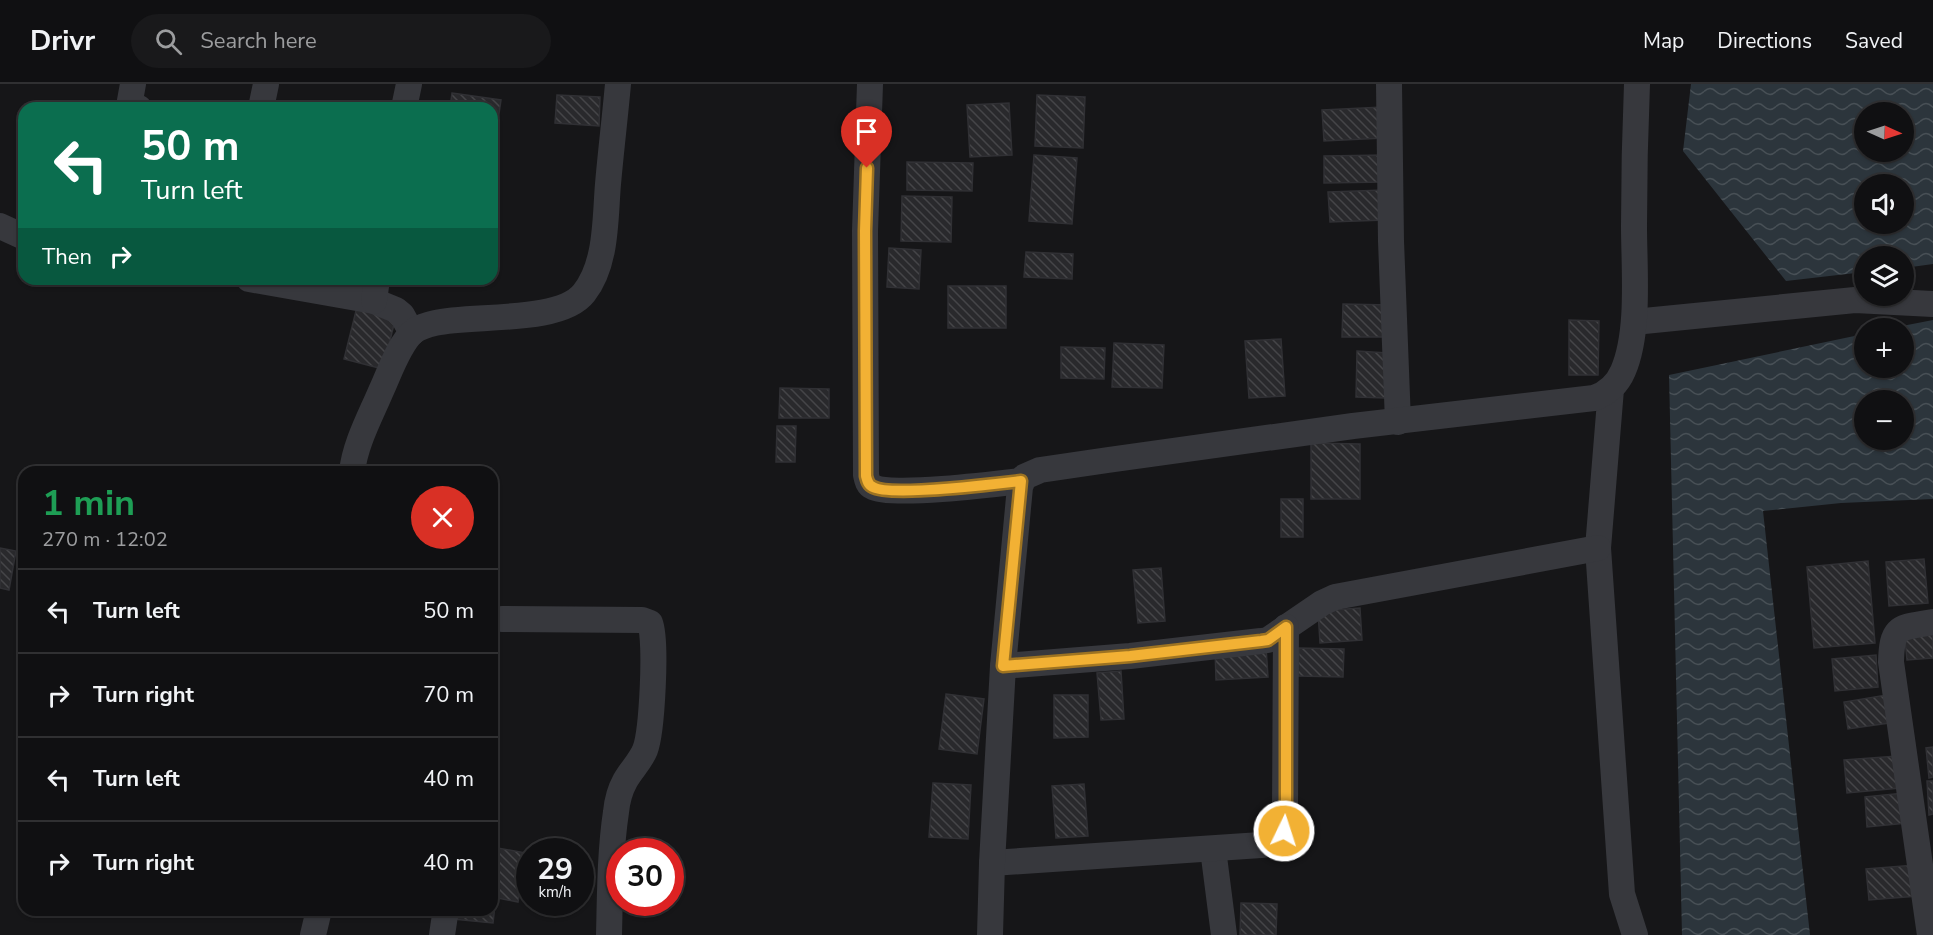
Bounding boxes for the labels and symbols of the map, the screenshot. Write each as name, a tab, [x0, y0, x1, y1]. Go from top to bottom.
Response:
north arrow	[1854, 102, 1914, 162]
pin	[841, 106, 892, 168]
position arrow	[1252, 799, 1316, 863]
speed limit sign: 30	[606, 838, 684, 916]

